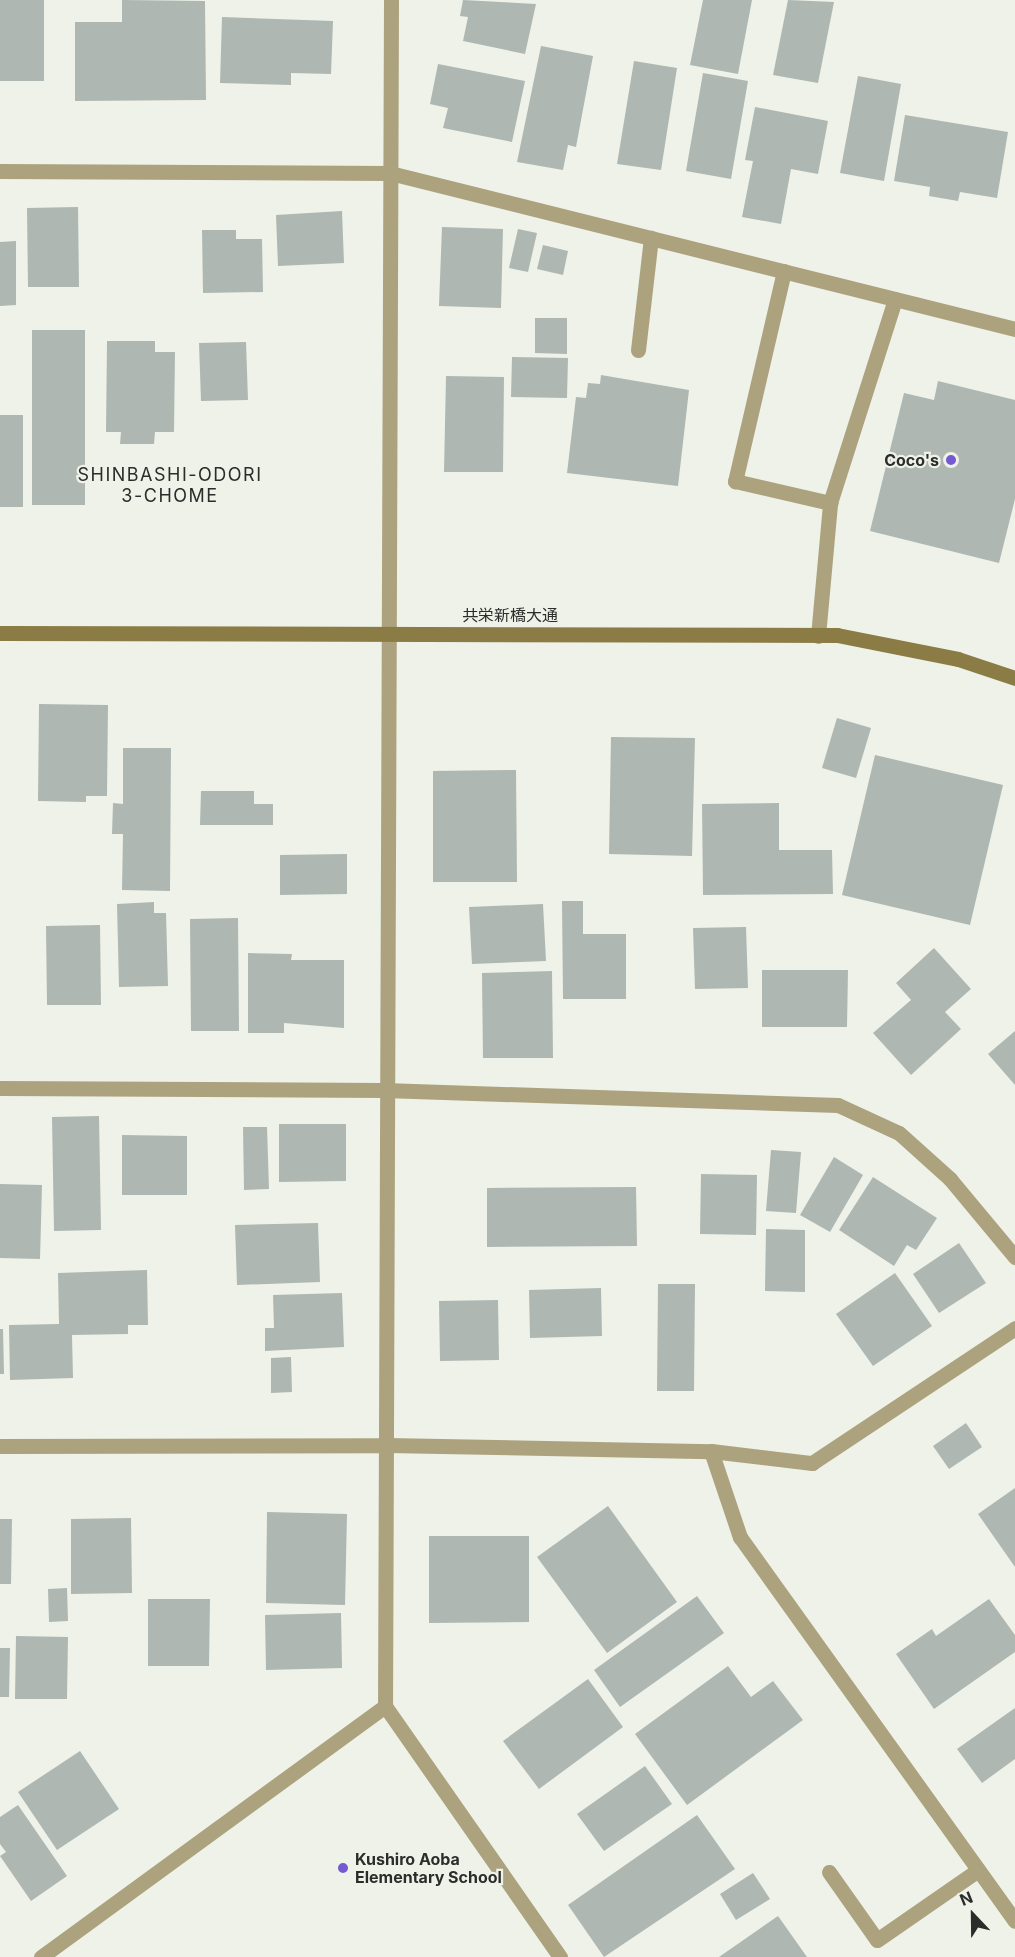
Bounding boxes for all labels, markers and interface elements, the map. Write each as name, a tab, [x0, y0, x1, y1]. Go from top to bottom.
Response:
place label: Coco's	[884, 450, 939, 470]
marker: Coco's	[944, 453, 958, 467]
district label: SHINBASHI-ODORI 3-CHOME	[78, 465, 262, 508]
street label: 共栄新橋大通	[462, 605, 558, 625]
place label: Kushiro Aoba Elementary School	[355, 1849, 502, 1887]
marker: Kushiro Aoba Elementary School	[336, 1861, 350, 1875]
north arrow	[943, 1885, 1003, 1945]
text: N	[957, 1887, 976, 1910]

